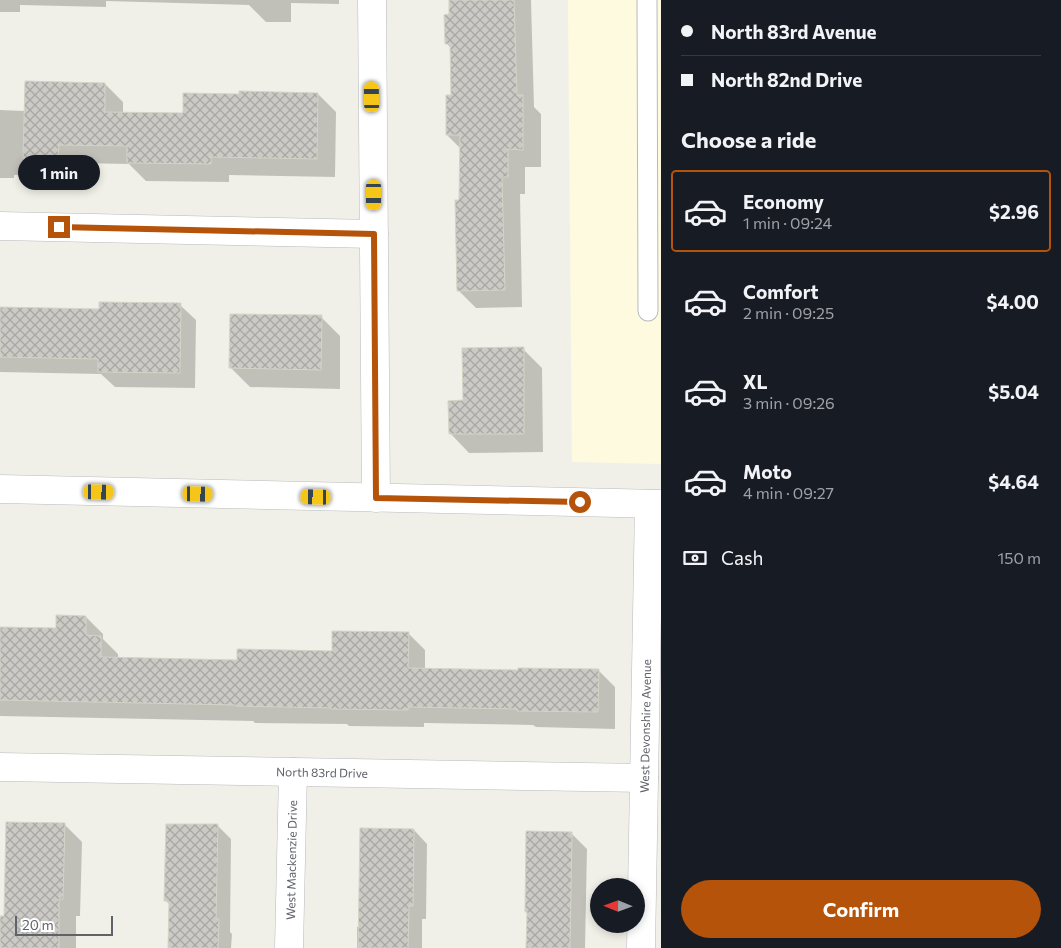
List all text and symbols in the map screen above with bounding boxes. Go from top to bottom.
text: North 83rd Avenue [711,20,877,43]
text: North 82nd Drive [711,68,862,91]
car [364,82,379,112]
text: Choose a ride [681,126,816,153]
callout: 1 min [18,154,100,190]
text: 1 min [40,163,78,182]
car [366,180,381,210]
icon: car [683,189,728,234]
text: Economy [743,190,824,213]
text: $2.96 [989,200,1039,223]
text: 1 min · 09:24 [743,213,832,232]
route end [48,216,70,238]
icon: car [683,279,728,324]
text: Comfort [743,280,819,303]
text: $4.00 [986,290,1039,313]
text: 2 min · 09:25 [743,303,834,322]
icon: car [683,369,728,414]
text: XL [743,370,768,393]
text: $5.04 [988,380,1039,403]
text: 3 min · 09:26 [743,393,835,412]
icon: car [683,459,728,504]
text: Moto [743,460,792,483]
text: $4.64 [988,470,1039,493]
text: 4 min · 09:27 [743,483,834,502]
car [83,484,114,500]
car [182,486,213,502]
car [300,489,331,505]
route start [569,491,591,513]
icon: cash [681,544,709,572]
text: Cash [721,546,763,569]
text: 150 m [998,548,1041,567]
street label: West Devonshire Avenue [637,659,653,793]
street label: North 83rd Drive [276,764,368,780]
street label: West Mackenzie Drive [283,800,299,920]
north arrow [590,878,645,932]
map controls [590,878,645,933]
button: Confirm [681,880,1041,938]
scale bar [15,913,112,936]
text: 20 m [22,916,54,933]

